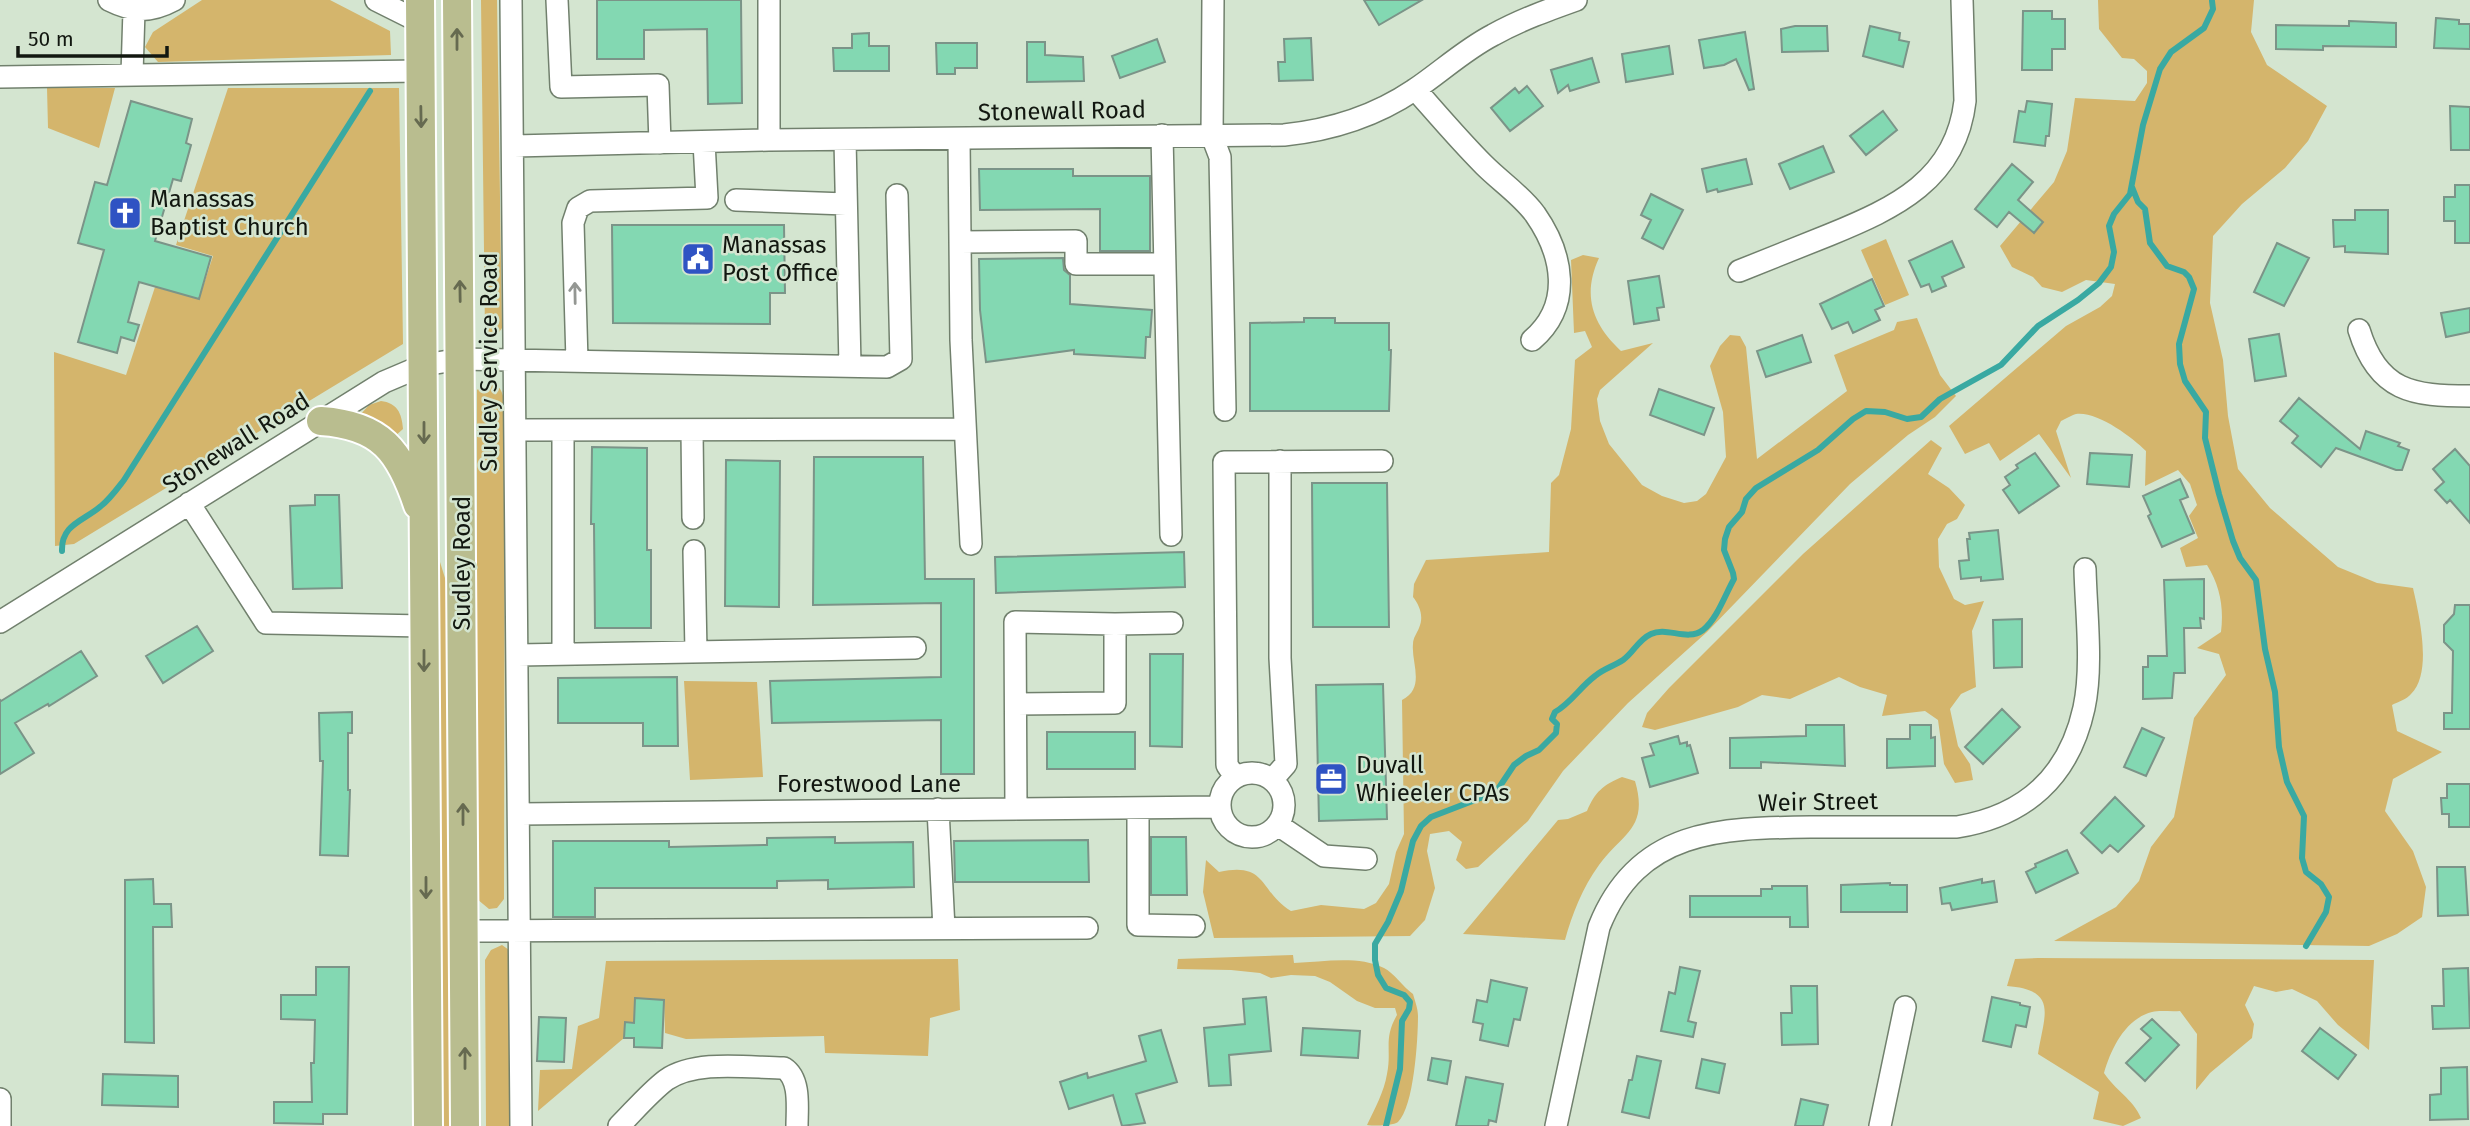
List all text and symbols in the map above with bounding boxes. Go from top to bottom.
scale bar [18,14,166,58]
text: 50 m [28,26,74,52]
one-way arrow [450,28,464,51]
street label: Stonewall Road [978,96,1146,126]
one-way arrow [414,105,427,128]
place label: Manassas Baptist Church [150,185,309,241]
church icon: Manassas Baptist Church [106,194,144,232]
place label: Manassas Post Office [722,231,838,287]
public building icon: Manassas Post Office [679,240,717,278]
street label: Sudley Service Road [475,252,503,472]
one-way arrow [453,280,467,303]
one-way arrow [568,282,582,305]
street label: Stonewall Road [157,387,315,499]
one-way arrow [417,421,431,444]
street label: Sudley Road [448,496,476,630]
one-way arrow [417,649,431,672]
place label: Duvall Whieeler CPAs [1356,751,1509,807]
office icon: Duvall Whieeler CPAs [1312,760,1350,798]
street label: Forestwood Lane [777,770,961,798]
street label: Weir Street [1758,787,1879,817]
one-way arrow [456,803,470,826]
one-way arrow [419,876,433,899]
one-way arrow [458,1047,472,1070]

